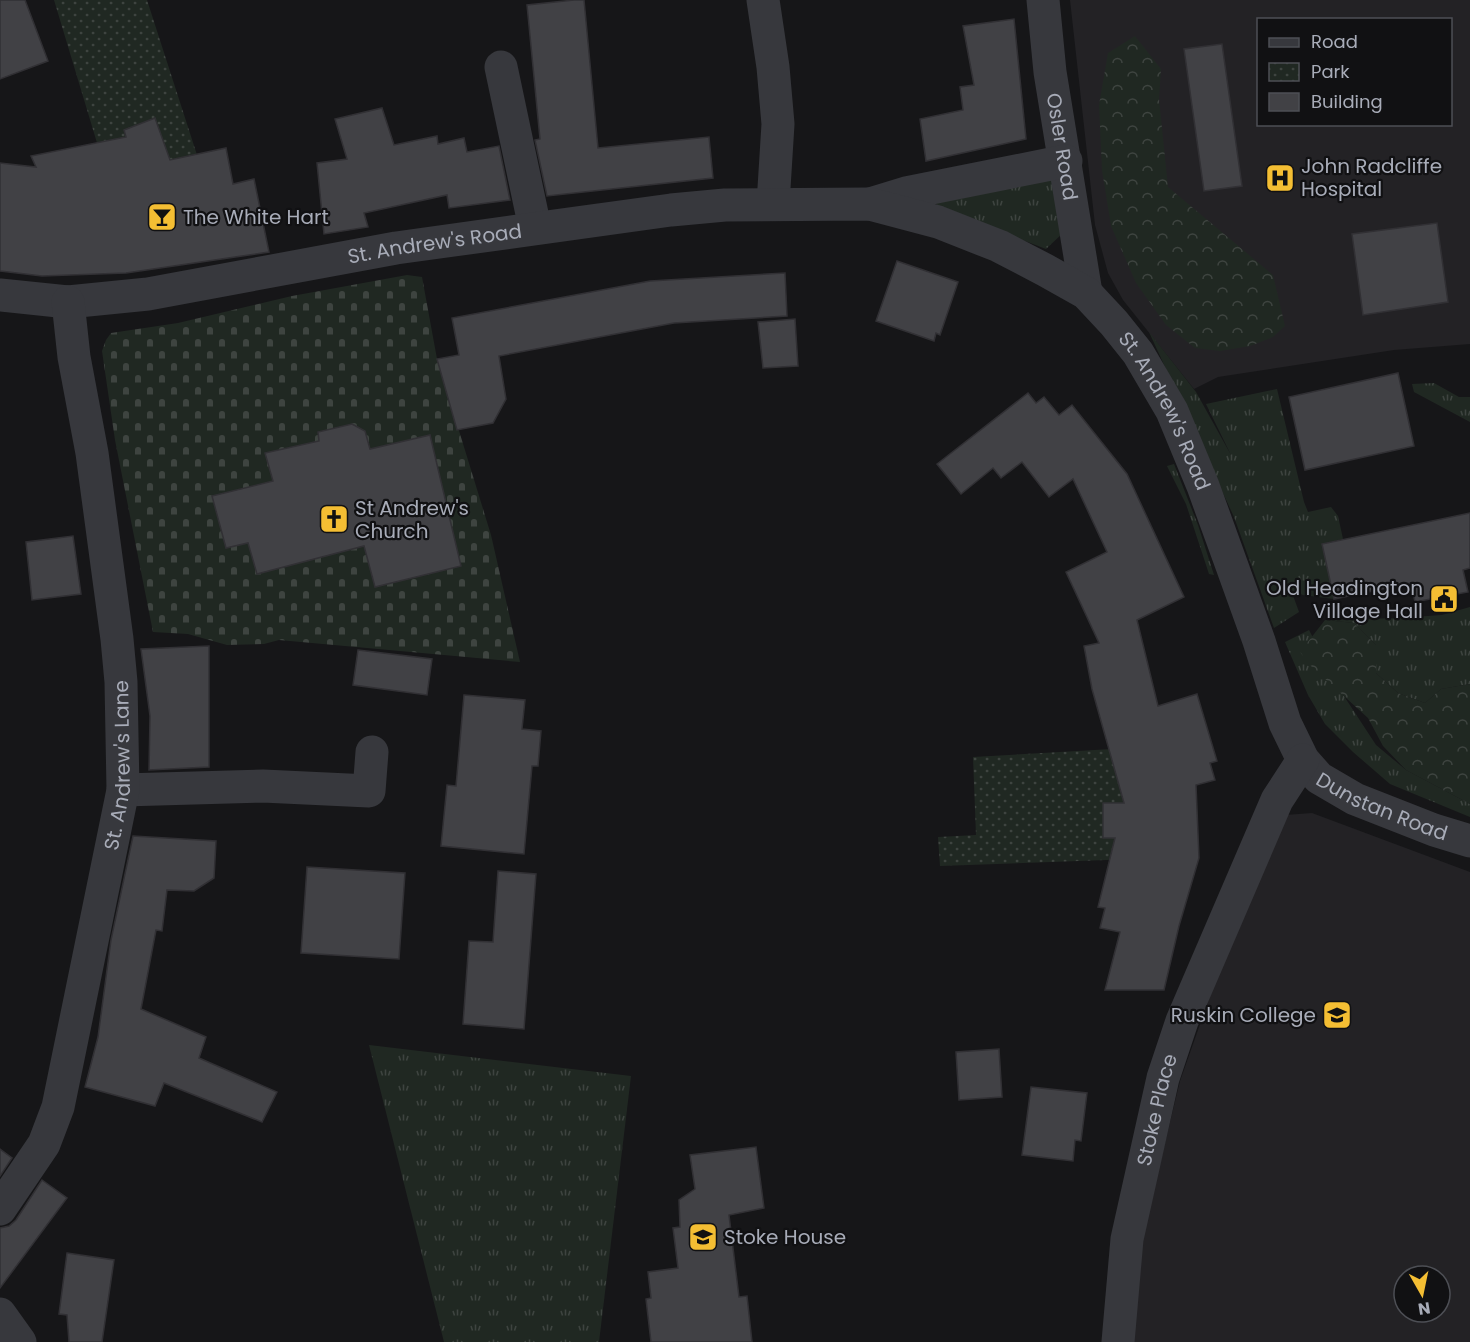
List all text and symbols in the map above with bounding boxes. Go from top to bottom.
legend [1257,18,1452,126]
text: Road [1311,29,1358,54]
text: Park [1311,59,1350,84]
text: Building [1311,89,1383,114]
street label: Osler Road [1040,91,1085,202]
place label: John Radcliffe Hospital [1301,152,1442,203]
hospital icon: John Radcliffe Hospital [1264,162,1296,194]
bar icon: The White Hart [146,201,178,233]
place label: The White Hart [183,203,329,231]
street label: St. Andrew's Road [345,217,524,271]
street label: St. Andrew's Road [1112,326,1217,494]
place label: St Andrew's Church [355,494,469,545]
church icon: St Andrew's Church [318,503,350,535]
place label: Old Headington Village Hall [1266,574,1423,625]
public building icon: Old Headington Village Hall [1428,583,1460,615]
street label: St. Andrew's Lane [97,680,137,853]
street label: Dunstan Road [1311,765,1451,847]
school or university icon: Ruskin College [1321,999,1353,1031]
place label: Ruskin College [1171,1001,1316,1029]
street label: Stoke Place [1130,1050,1184,1169]
school or university icon: Stoke House [687,1221,719,1253]
place label: Stoke House [724,1223,846,1251]
north arrow [1392,1264,1452,1324]
text: N [1417,1296,1432,1321]

